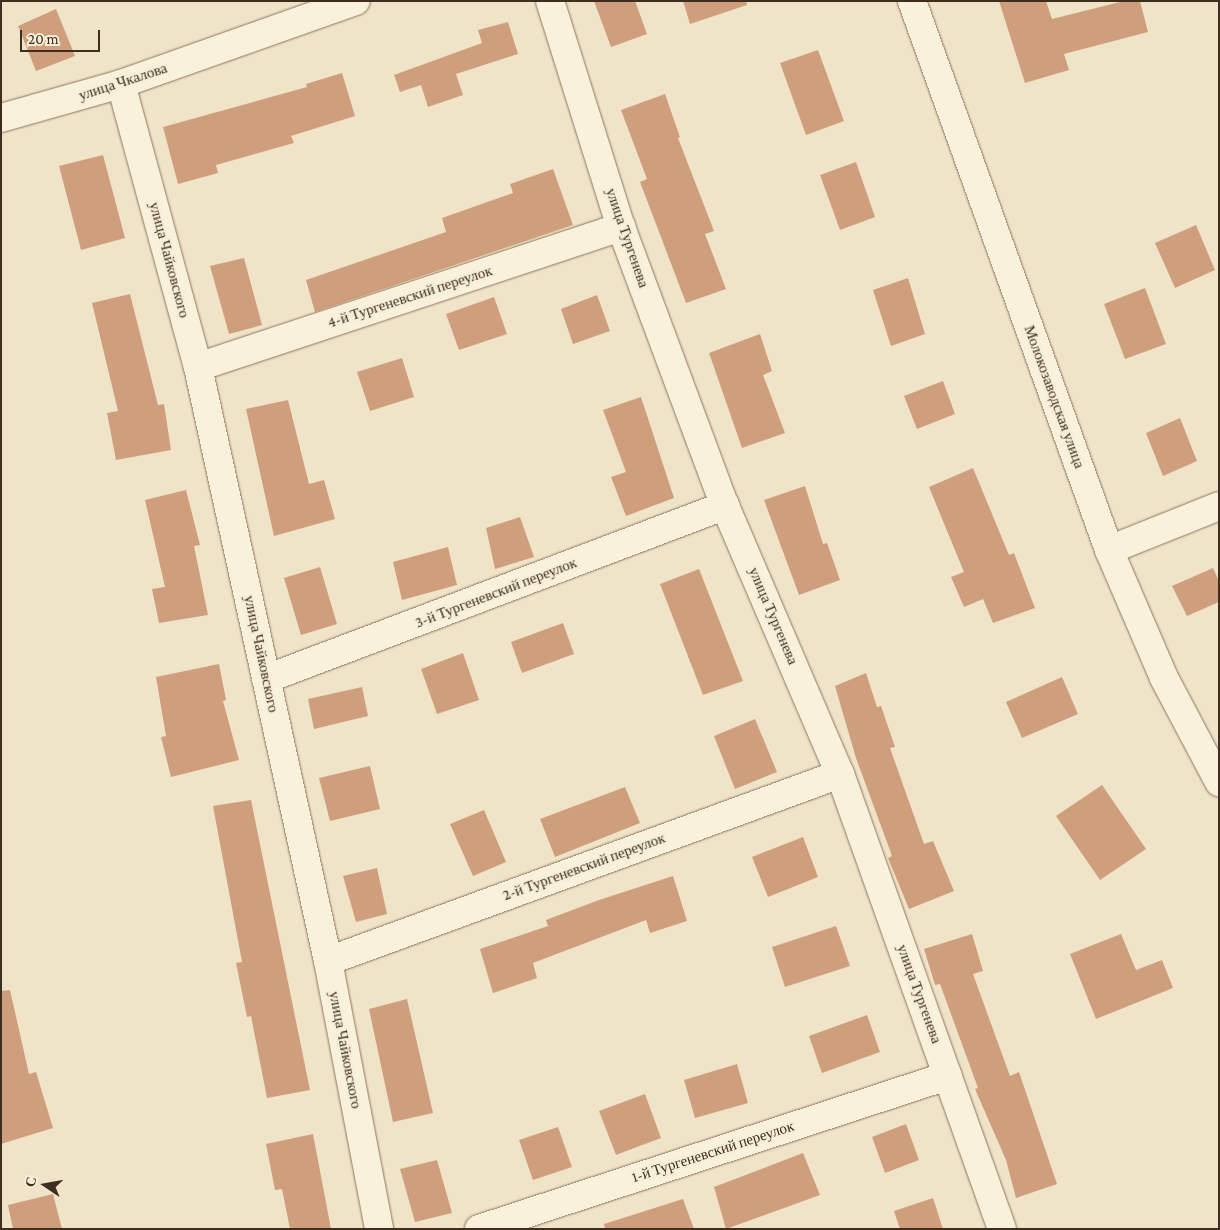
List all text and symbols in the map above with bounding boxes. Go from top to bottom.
scale bar [22,20,102,52]
text: 20 m [28,31,59,47]
street label: улица Чкалова [76,59,170,105]
street label: улица Тургенева [602,186,652,290]
street label: улица Чайковского [145,200,193,320]
street label: 4-й Тургеневский переулок [325,262,495,332]
street label: Молокозаводская улица [1020,323,1088,471]
street label: 3-й Тургеневский переулок [413,554,579,632]
street label: улица Тургенева [744,565,802,667]
street label: улица Чайковского [240,594,282,714]
street label: 2-й Тургеневский переулок [500,829,668,905]
street label: улица Тургенева [893,942,945,1046]
street label: улица Чайковского [325,990,365,1110]
street label: 1-й Тургеневский переулок [630,1117,796,1187]
north arrow [20,1160,70,1210]
text: С [21,1175,39,1188]

